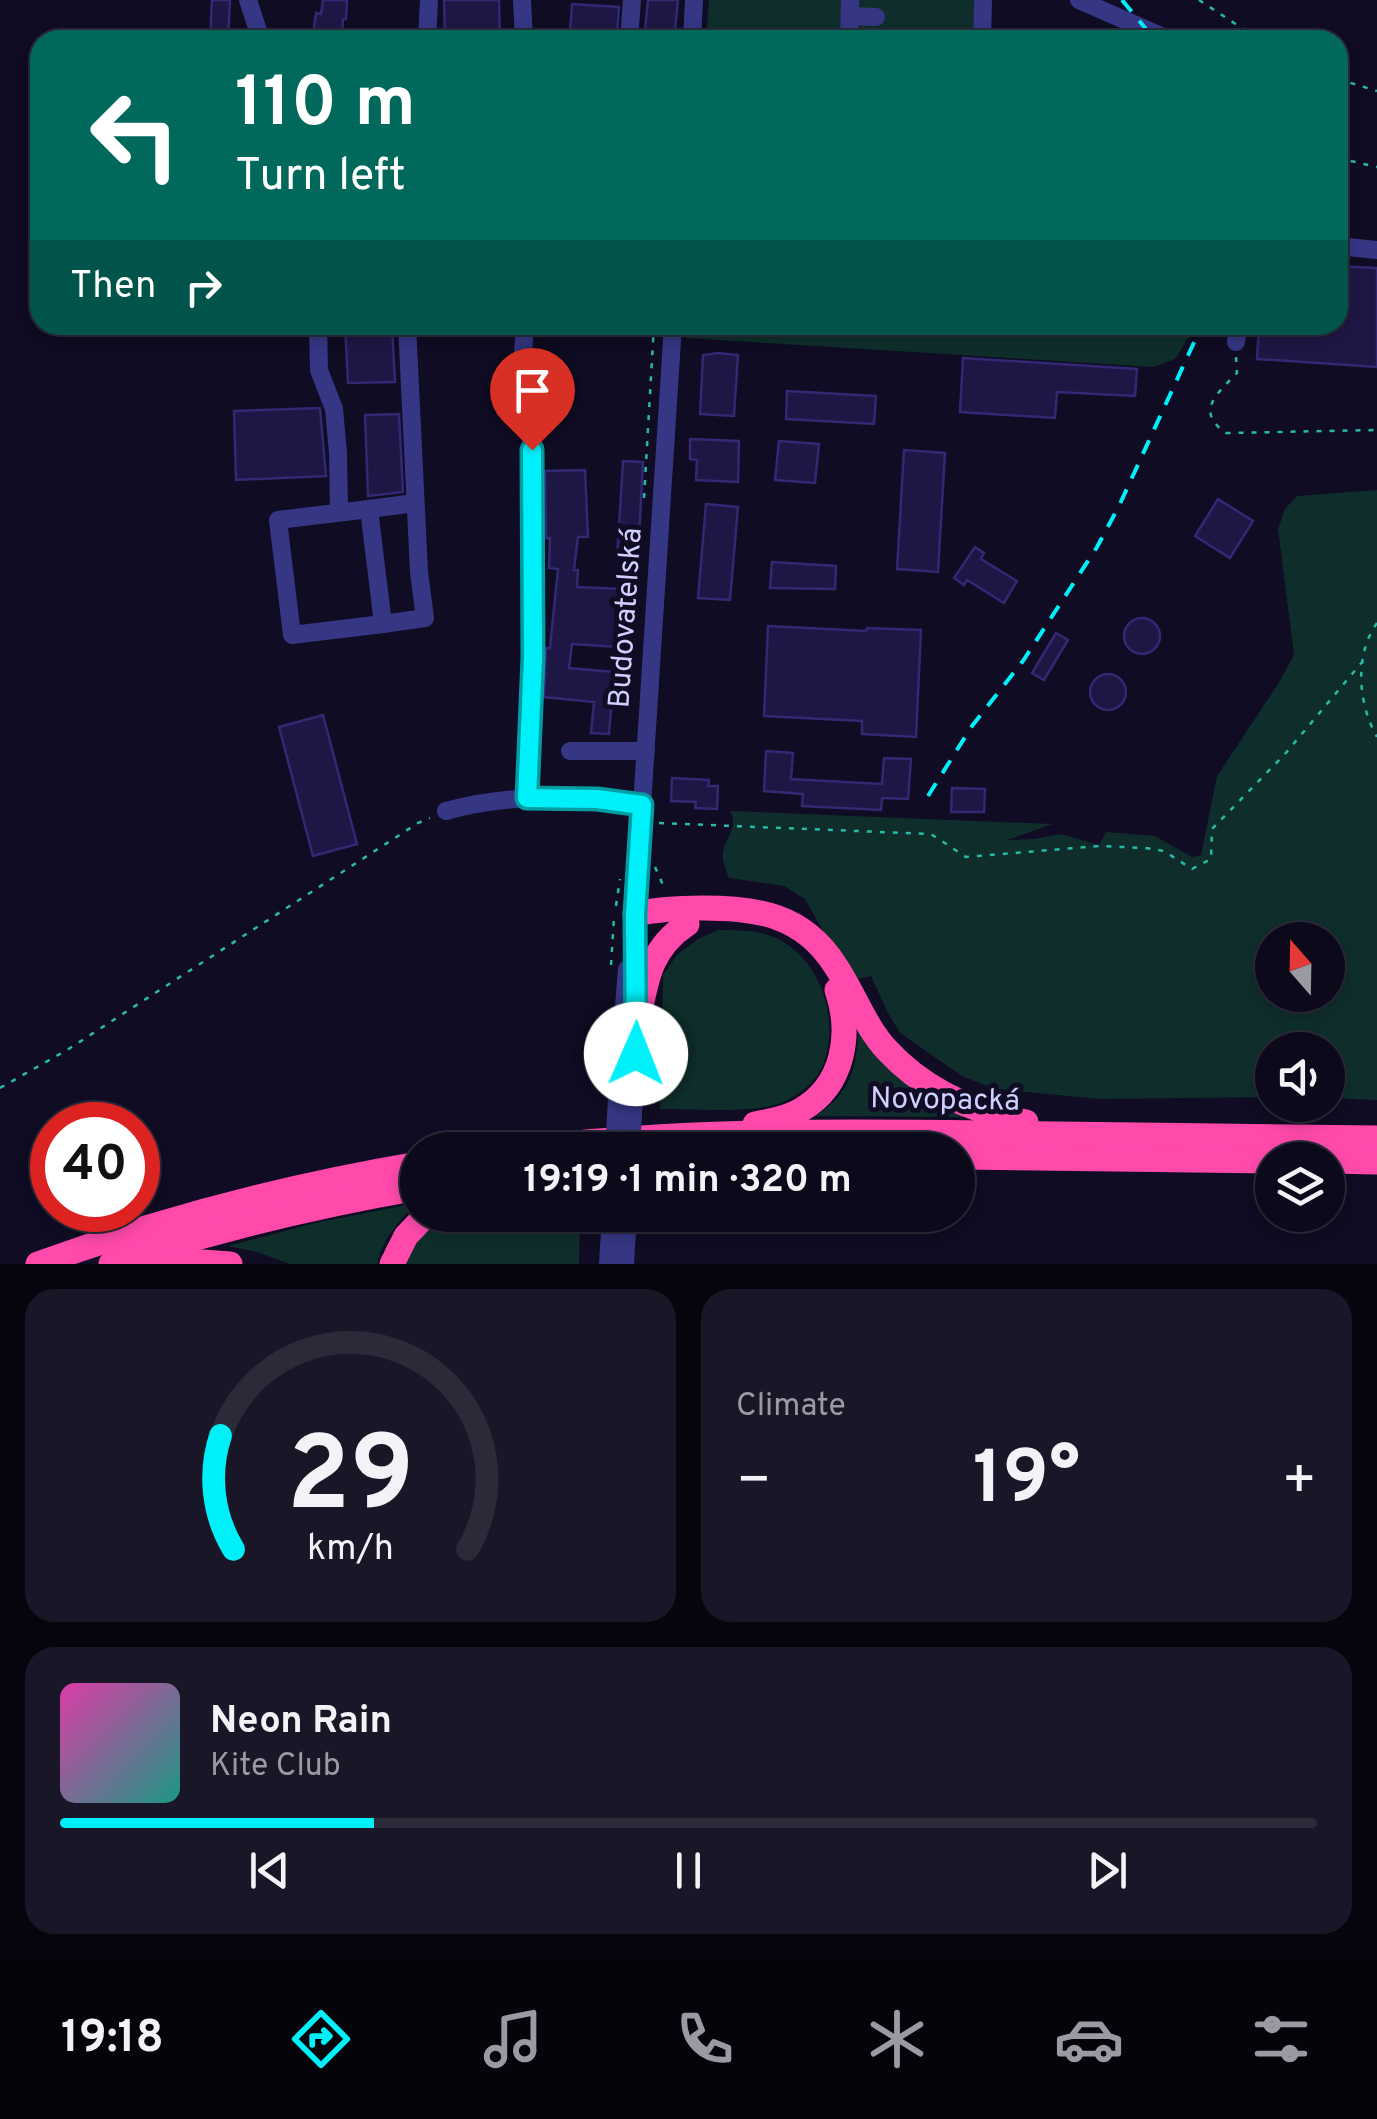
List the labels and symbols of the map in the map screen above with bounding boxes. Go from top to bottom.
pin [490,348,575,451]
street label: Budovatelská [602,527,652,709]
north arrow [1255,922,1345,1012]
position arrow [584,1002,688,1106]
street label: Novopacká [870,1081,1020,1121]
speed limit sign: 40 [30,1102,160,1232]

